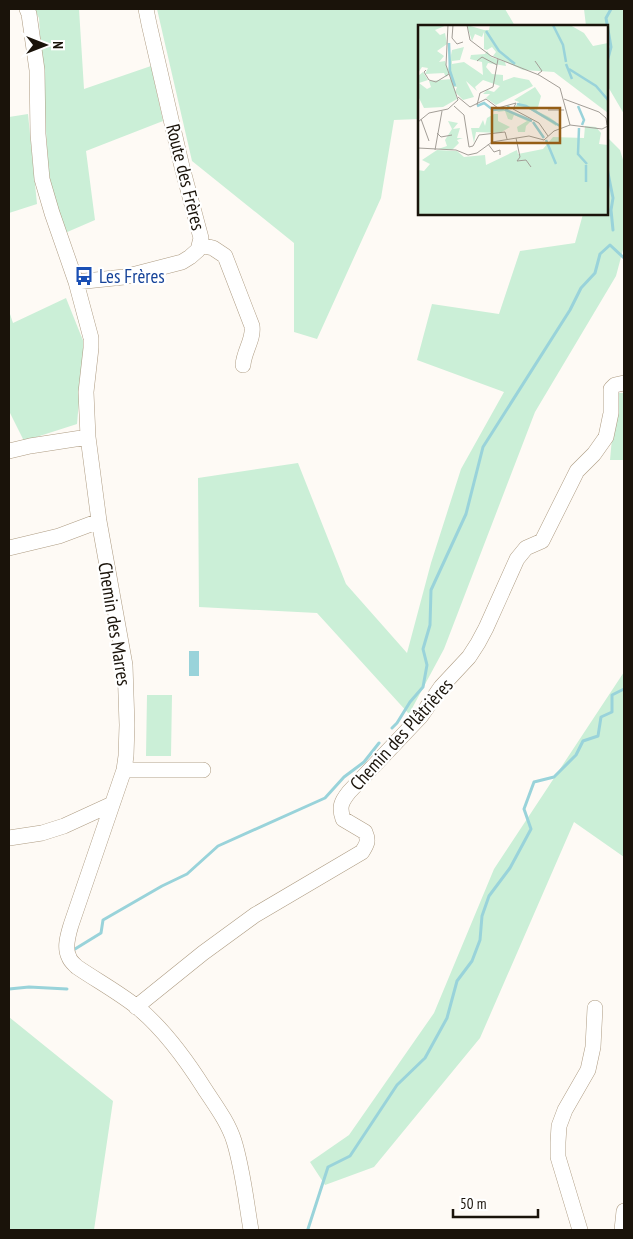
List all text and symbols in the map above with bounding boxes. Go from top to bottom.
north arrow [20,20,70,70]
inset map [418,25,608,215]
text: N [49,41,67,49]
street label: Route des Frères [161,121,211,233]
place label: Les Frères [99,264,165,288]
bus stop icon: Les Frères [73,265,95,287]
street label: Chemin des Marres [93,561,137,687]
street label: Chemin des Plâtrières [344,673,458,795]
scale bar [453,1186,538,1218]
text: 50 m [460,1194,486,1213]

